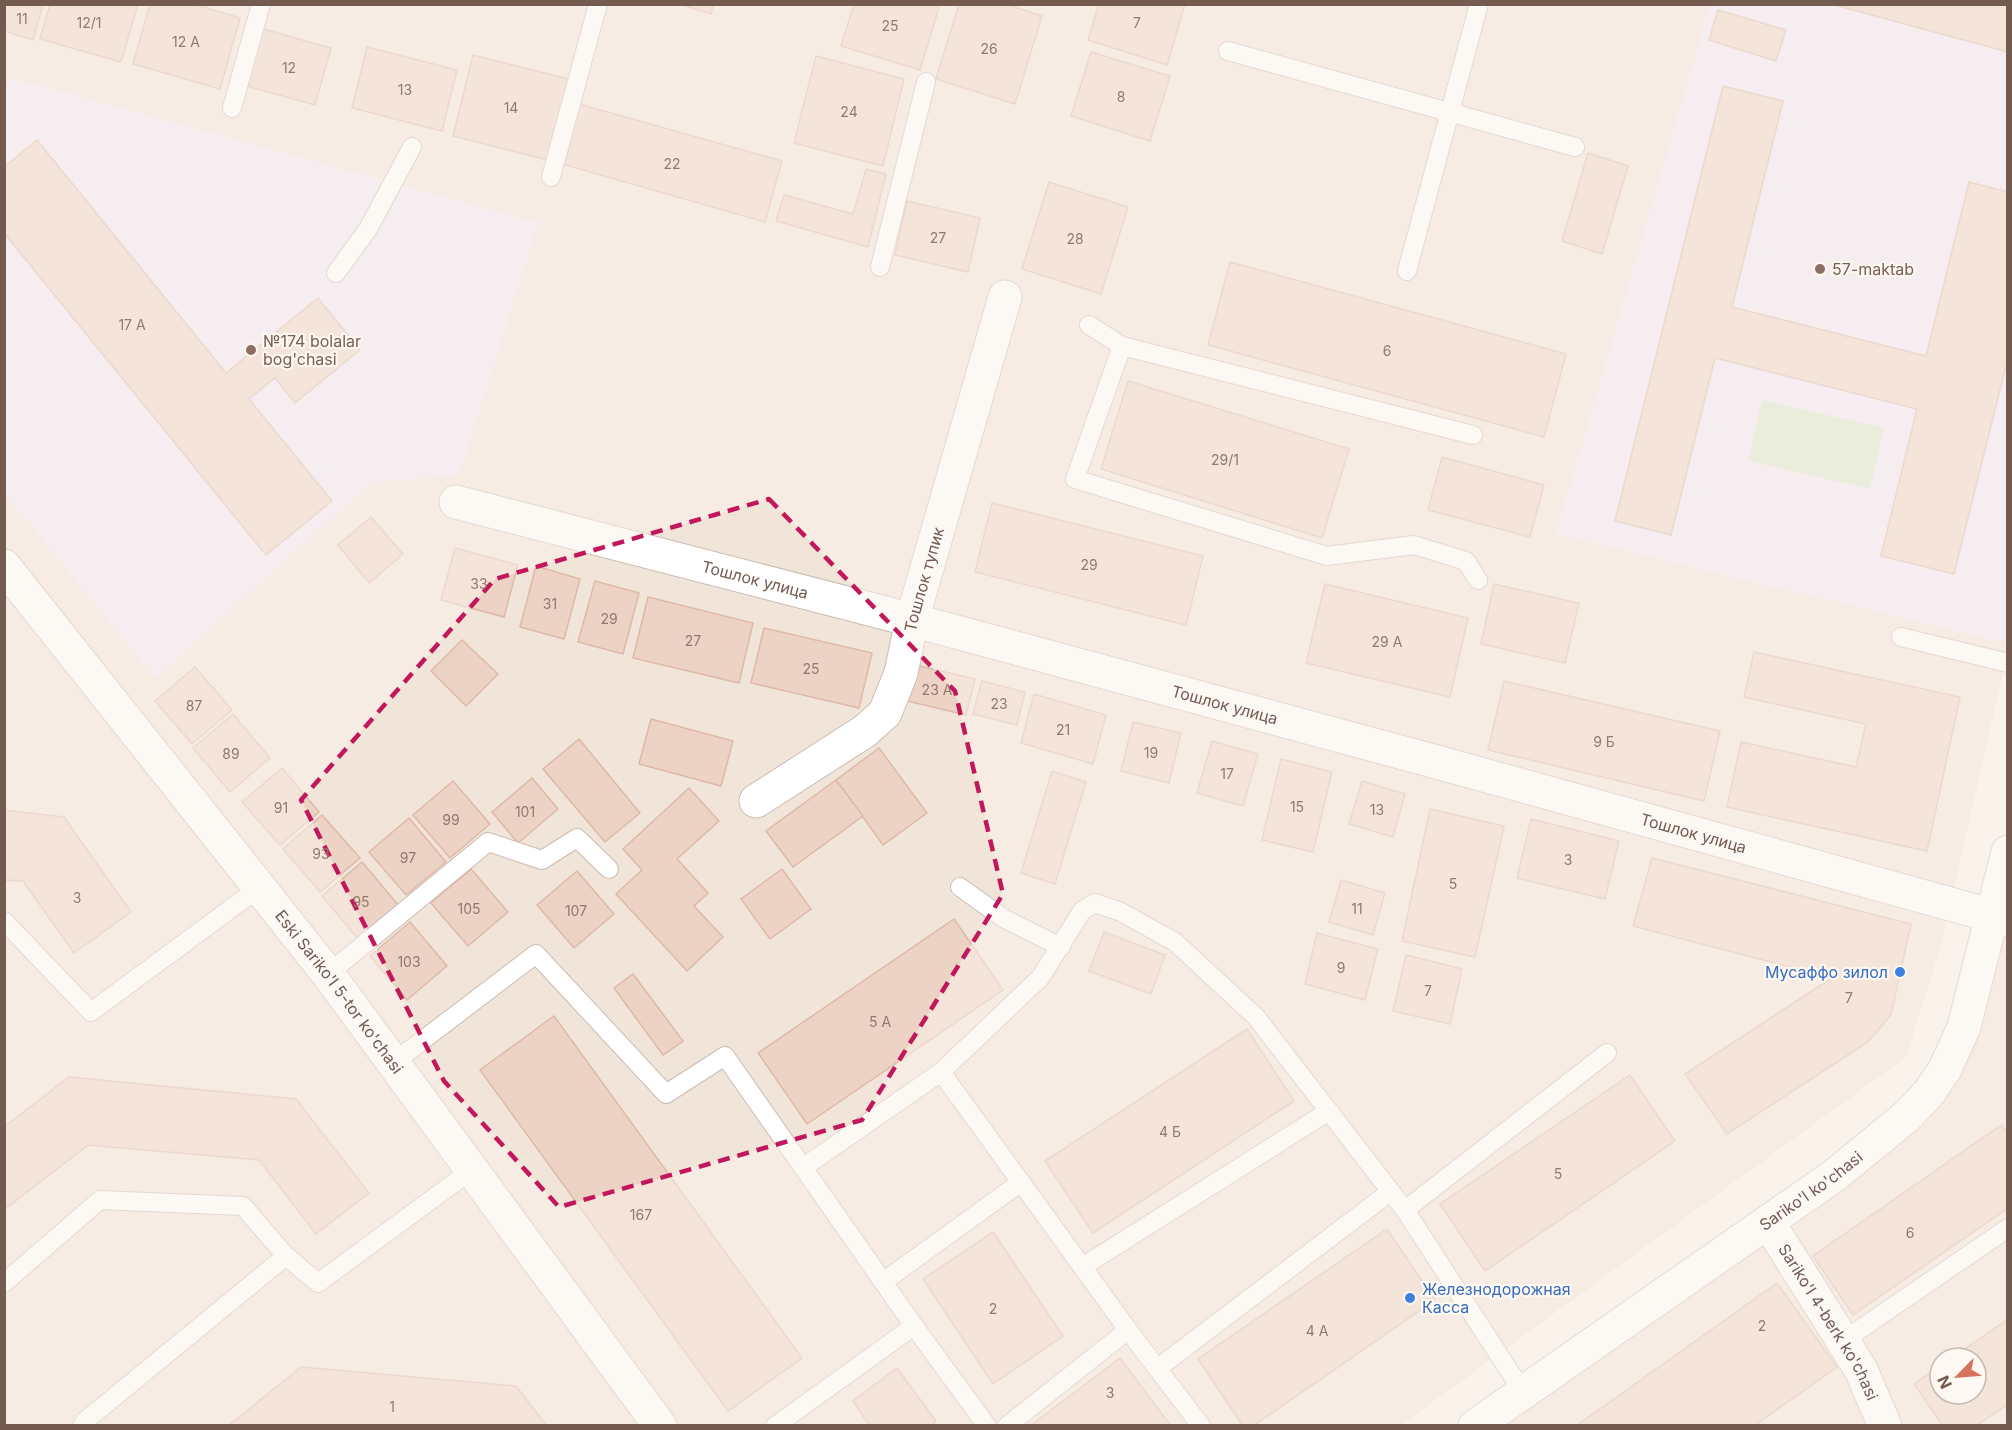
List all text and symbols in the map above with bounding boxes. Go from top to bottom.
house number: 11 [16,10,28,27]
house number: 12/1 [77,14,101,31]
house number: 7 [1133,14,1141,31]
house number: 25 [881,17,899,34]
house number: 12 A [172,33,200,50]
house number: 26 [980,40,998,57]
house number: 12 [282,59,296,76]
house number: 13 [398,81,412,98]
house number: 8 [1117,88,1125,105]
house number: 14 [504,99,518,116]
house number: 24 [840,103,858,120]
house number: 22 [663,155,681,172]
house number: 27 [930,229,946,246]
house number: 28 [1066,230,1084,247]
place label: 57-maktab [1832,259,1914,279]
marker: 57-maktab [1813,262,1827,276]
house number: 17 А [118,316,146,333]
place label: №174 bolalar bog'chasi [263,331,361,369]
house number: 6 [1383,342,1391,359]
marker: №174 bolalar bog'chasi [244,343,258,357]
house number: 29/1 [1211,451,1239,468]
street label: Тошлок тупик [900,524,948,633]
street label: Тошлок улица [700,556,811,603]
house number: 29 [1080,556,1098,573]
house number: 33 [470,575,488,592]
house number: 31 [543,595,557,612]
house number: 29 [600,610,618,627]
house number: 27 [685,632,701,649]
house number: 29 A [1372,633,1403,650]
house number: 25 [802,660,820,677]
house number: 23 A [922,681,953,698]
street label: Тошлок улица [1169,681,1280,729]
house number: 23 [990,695,1008,712]
house number: 87 [186,697,202,714]
house number: 21 [1056,721,1070,738]
house number: 9 Б [1593,733,1615,750]
house number: 19 [1144,744,1158,761]
house number: 89 [222,745,240,762]
house number: 17 [1220,765,1234,782]
house number: 15 [1290,798,1304,815]
house number: 91 [274,799,288,816]
house number: 13 [1370,801,1384,818]
house number: 101 [515,803,535,820]
street label: Тошлок улица [1638,809,1749,857]
house number: 99 [442,811,460,828]
house number: 93 [312,845,330,862]
house number: 97 [400,849,416,866]
house number: 3 [1564,851,1572,868]
house number: 5 [1449,875,1457,892]
house number: 3 [73,889,81,906]
house number: 95 [352,893,370,910]
house number: 105 [457,900,481,917]
house number: 11 [1351,900,1363,917]
house number: 107 [565,902,587,919]
street label: Eski Sariko'l 5-tor ko'chasi [271,906,408,1078]
house number: 103 [397,953,421,970]
house number: 9 [1337,959,1345,976]
place label: Мусаффо зилол [1765,962,1888,982]
marker: Мусаффо зилол [1893,965,1907,979]
house number: 7 [1424,982,1432,999]
house number: 7 [1845,989,1853,1006]
house number: 5 A [869,1013,891,1030]
house number: 4 Б [1159,1123,1181,1140]
street label: Sariko'l ko'chasi [1755,1147,1866,1235]
house number: 5 [1554,1165,1562,1182]
house number: 167 [630,1206,652,1223]
house number: 6 [1906,1224,1914,1241]
street label: Sariko'l 4-berk ko'chasi [1774,1240,1883,1403]
place label: Железнодорожная Касса [1422,1279,1571,1317]
marker: Железнодорожная Касса [1403,1291,1417,1305]
house number: 2 [989,1300,997,1317]
house number: 2 [1758,1317,1766,1334]
house number: 4 A [1306,1322,1329,1339]
north arrow [1928,1346,1988,1406]
text: N [1933,1373,1956,1392]
house number: 3 [1106,1384,1114,1401]
house number: 1 [389,1398,395,1415]

